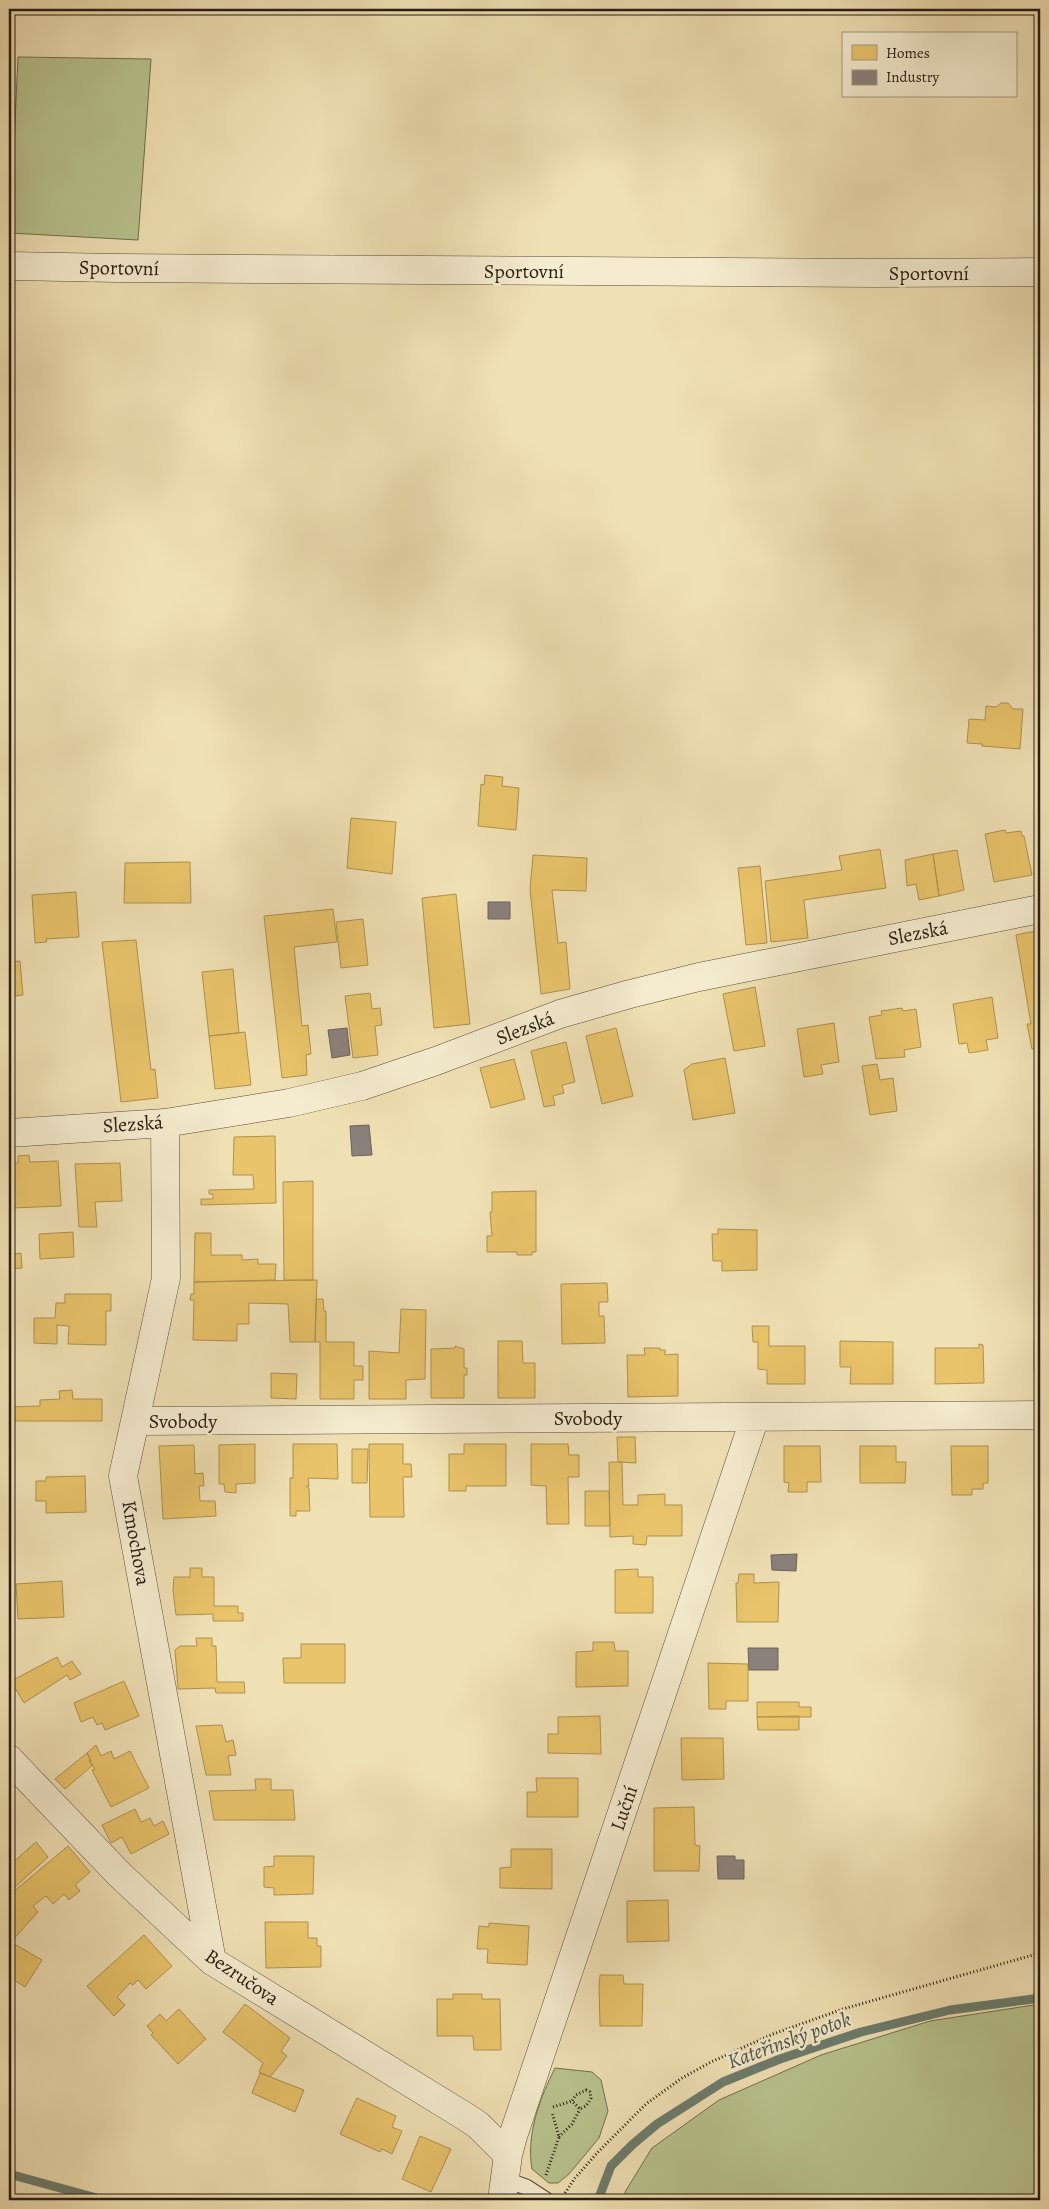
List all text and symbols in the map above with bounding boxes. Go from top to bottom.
legend [842,32,1016,98]
text: Homes [886,43,930,63]
text: Industry [886,67,940,87]
street label: Sportovní [79,254,159,282]
street label: Sportovní [484,258,564,285]
street label: Sportovní [889,260,969,287]
street label: Slezská [886,914,951,952]
street label: Slezská [492,1004,559,1051]
street label: Slezská [102,1108,165,1140]
street label: Svobody [554,1405,623,1432]
street label: Svobody [149,1408,218,1435]
street label: Kmochova [115,1498,157,1588]
street label: Luční [604,1782,644,1834]
street label: Bezručova [200,1942,285,2012]
water label: Kateřinský potok [723,2005,855,2075]

